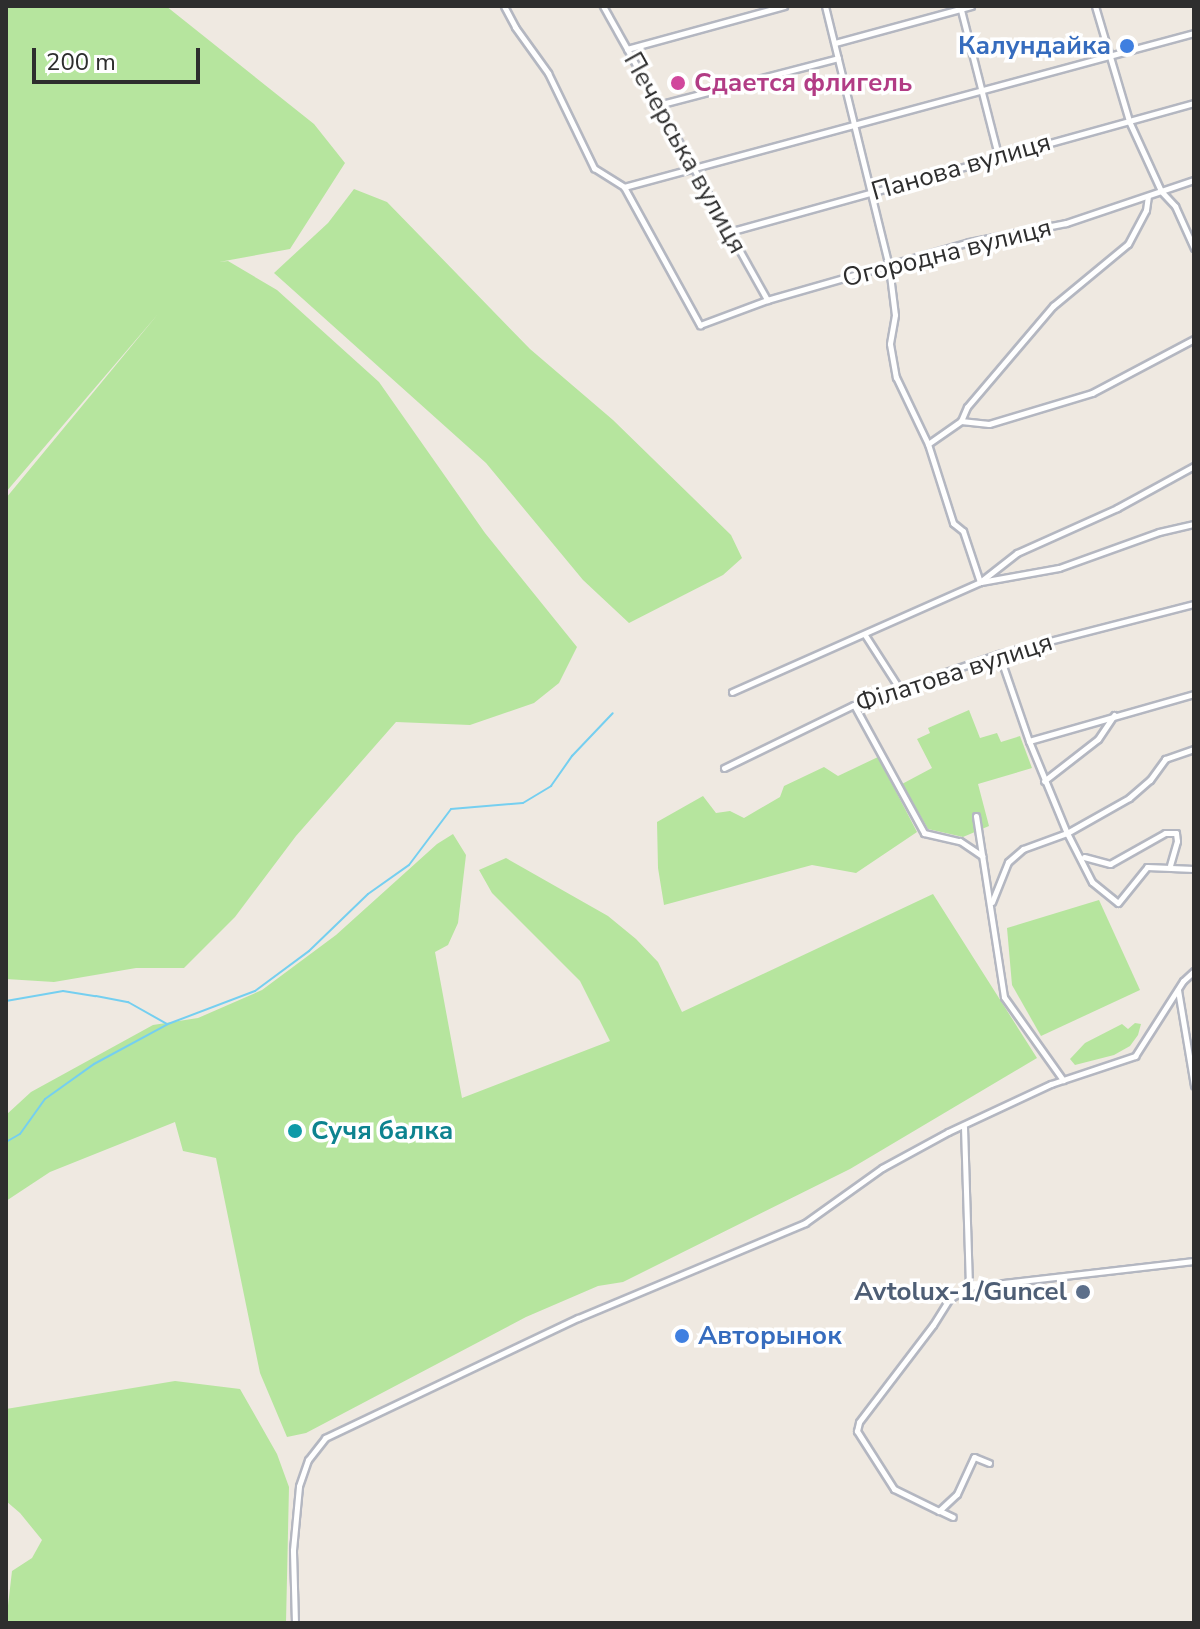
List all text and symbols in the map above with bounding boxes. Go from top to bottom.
place label: Калундайка [958,30,1111,62]
scale bar [36,32,204,82]
marker: Калундайка [1118,37,1136,55]
text: 200 m [46,46,116,78]
street label: Печерська вулиця [617,47,753,259]
place label: Сдается флигель [694,67,912,99]
marker: Сдается флигель [669,74,687,92]
street label: Панова вулиця [868,126,1054,208]
street label: Огородна вулиця [839,212,1055,294]
street label: Філатова вулиця [852,626,1056,720]
place label: Сучя балка [311,1115,453,1147]
marker: Сучя балка [286,1122,304,1140]
place label: Avtolux-1/Guncel [854,1276,1067,1308]
marker: Avtolux-1/Guncel [1074,1283,1092,1301]
place label: Авторынок [698,1320,842,1352]
marker: Авторынок [673,1327,691,1345]

